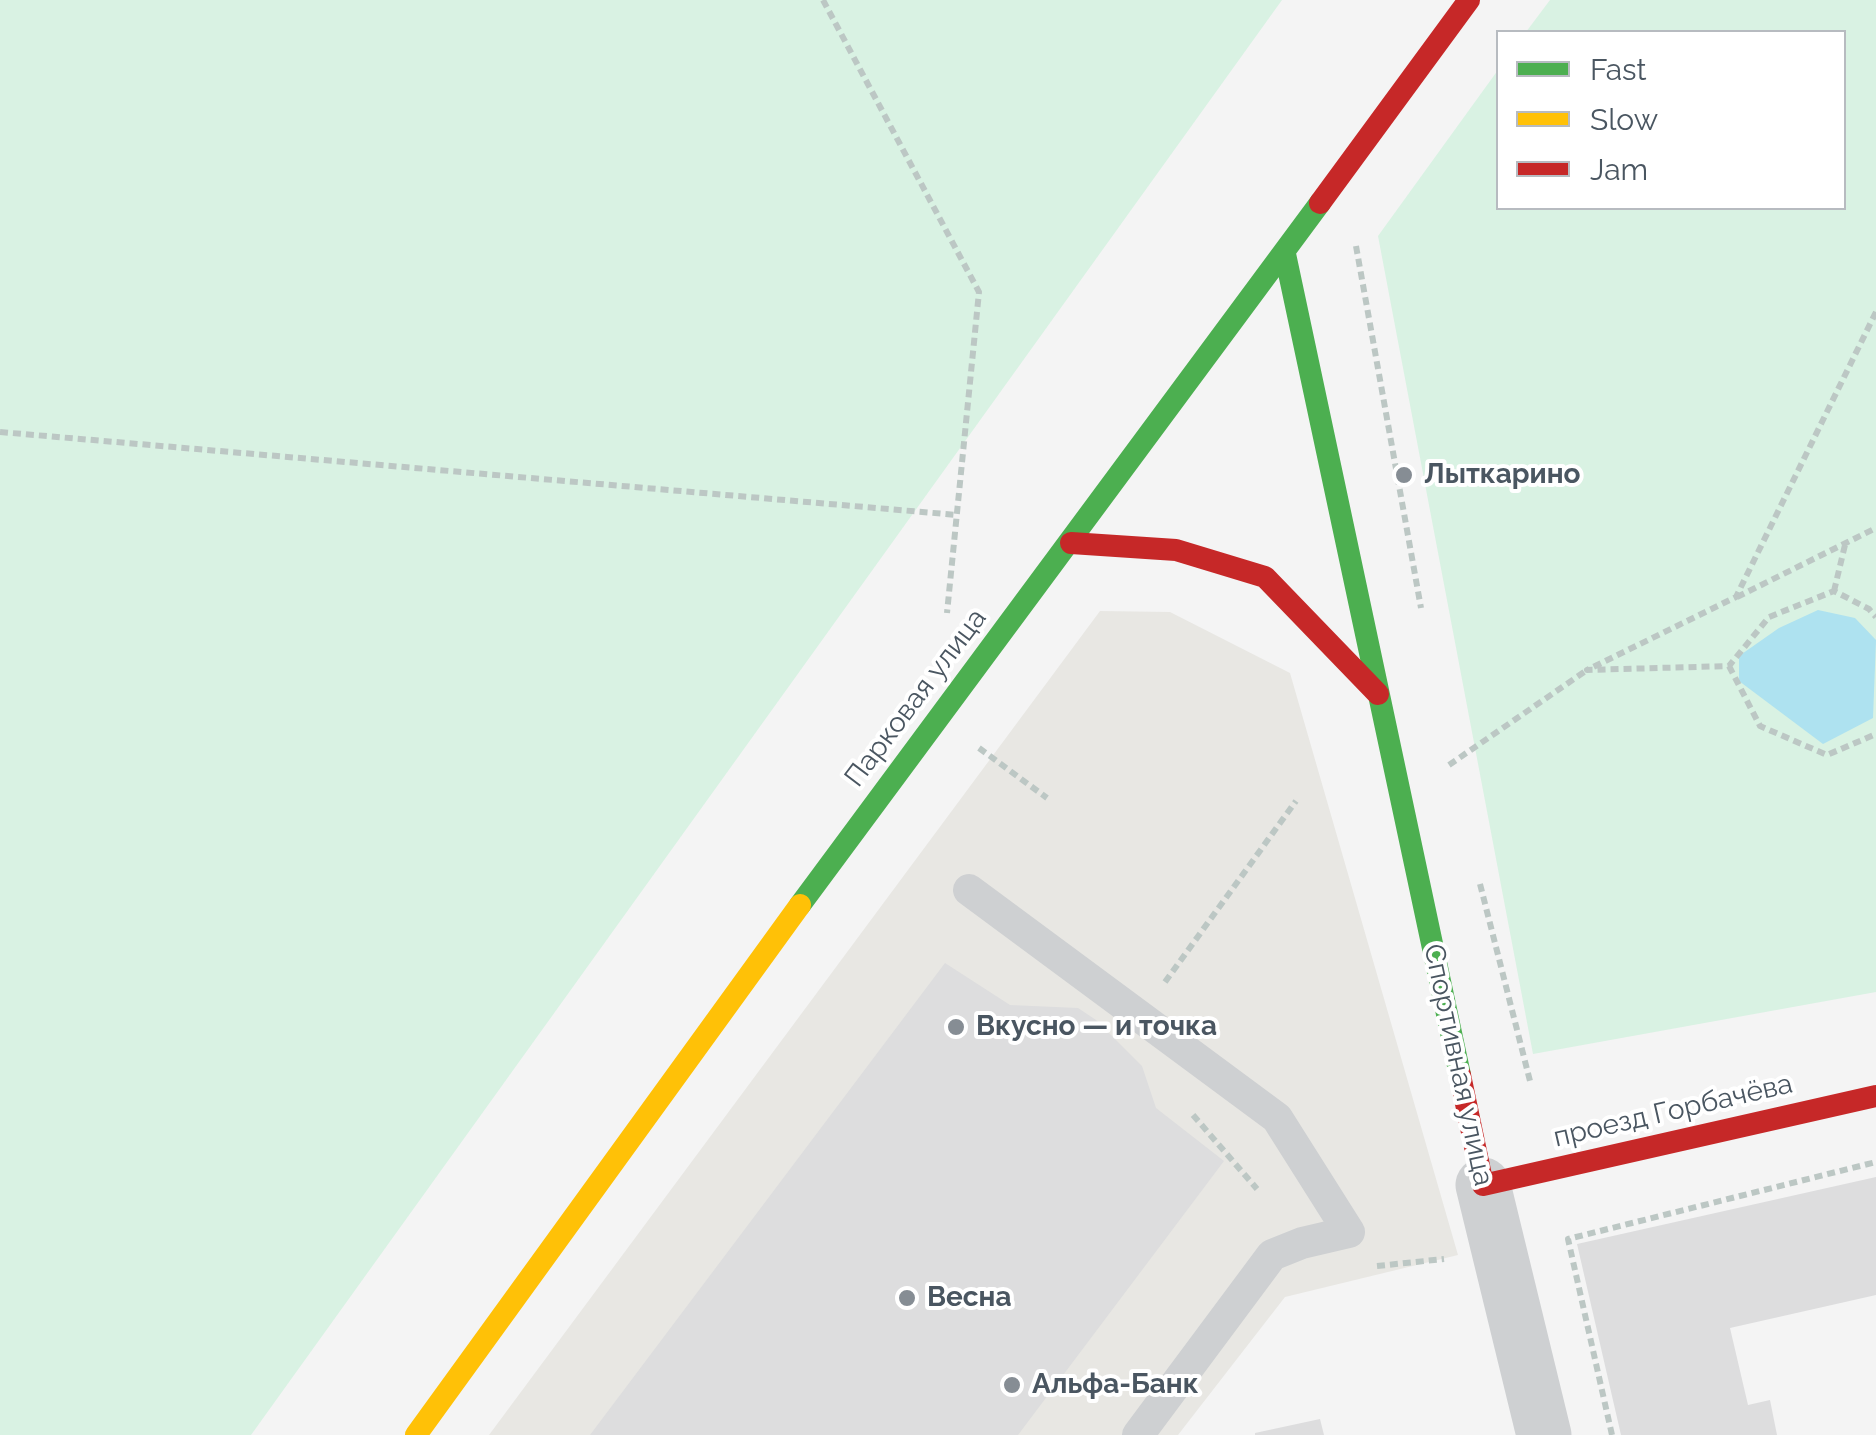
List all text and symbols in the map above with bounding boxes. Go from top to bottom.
legend [1496,30,1846,210]
text: Fast [1590,52,1647,87]
text: Slow [1590,102,1658,137]
text: Jam [1590,152,1648,187]
place label: Лыткарино [1424,458,1581,492]
marker: Лыткарино [1393,464,1415,486]
street label: Парковая улица [838,602,994,794]
street label: Спортивная улица [1416,941,1500,1189]
place label: Вкусно — и точка [976,1010,1217,1044]
marker: Вкусно — и точка [945,1016,967,1038]
street label: проезд Горбачёва [1550,1067,1796,1155]
place label: Весна [927,1281,1012,1315]
marker: Весна [896,1287,918,1309]
place label: Альфа-Банк [1032,1368,1199,1402]
marker: Альфа-Банк [1001,1374,1023,1396]

